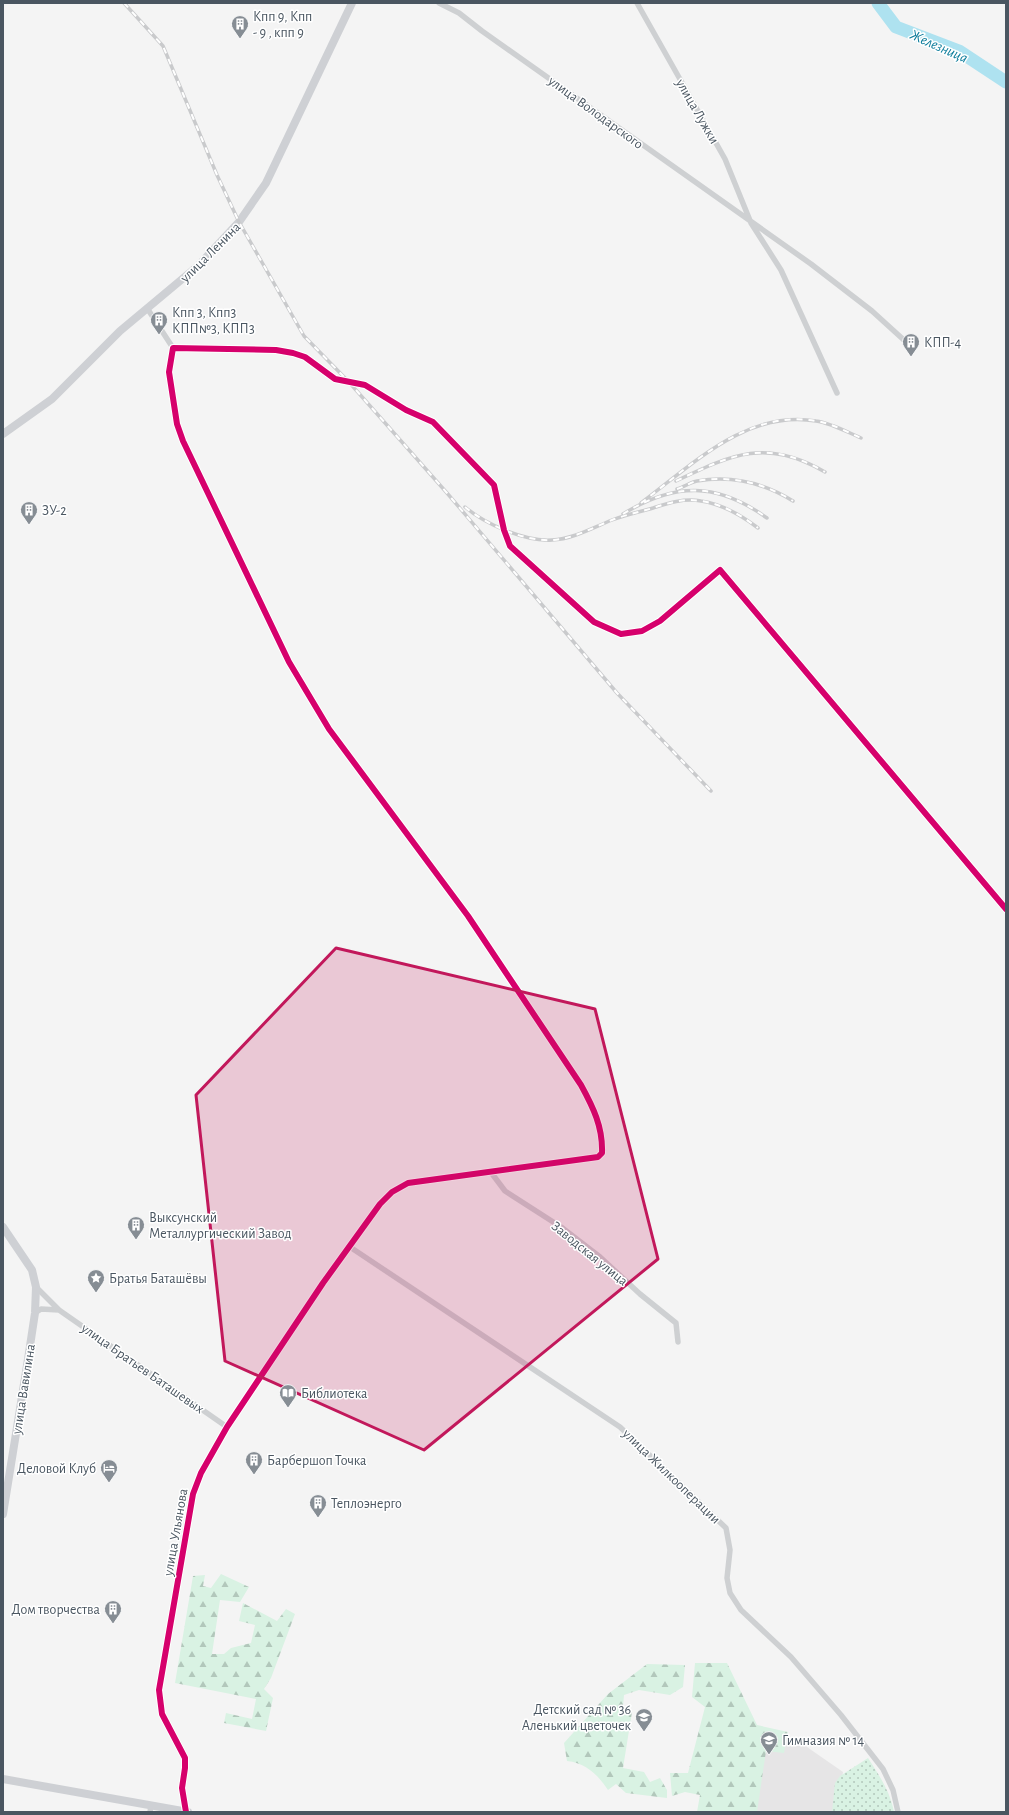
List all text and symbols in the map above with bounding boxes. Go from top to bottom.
place label: Кпп 9, Кпп - 9 , кпп 9 [253,10,312,40]
building icon: Кпп 9, Кпп - 9 , кпп 9 [230,14,250,39]
water label: Железница [908,27,970,66]
street label: улица Володарского [545,73,646,152]
street label: улица Лужки [672,76,721,146]
street label: улица Ленина [177,220,244,286]
place label: Кпп 3, Кпп3 КПП№3, КПП3 [172,306,255,336]
building icon: Кпп 3, Кпп3 КПП№3, КПП3 [149,310,169,335]
building icon: КПП-4 [901,332,921,357]
place label: КПП-4 [924,336,962,350]
building icon: ЗУ-2 [19,500,39,525]
place label: ЗУ-2 [42,504,67,518]
place label: Выксунский Металлургический Завод [149,1211,292,1241]
building icon: Выксунский Металлургический Завод [126,1215,146,1240]
street label: Заводская улица [549,1219,631,1289]
place icon: Братья Баташёвы [86,1268,106,1293]
place label: Братья Баташёвы [109,1272,207,1286]
street label: улица Братьев Баташевых [78,1321,206,1417]
street label: улица Вавилина [10,1342,38,1436]
library icon: Библиотека [278,1383,298,1408]
place label: Библиотека [301,1387,368,1401]
street label: улица Жилкооперации [619,1426,723,1527]
building icon: Барбершоп Точка [244,1450,264,1475]
place label: Барбершоп Точка [267,1454,367,1468]
hotel icon: Деловой Клуб [99,1458,119,1483]
place label: Деловой Клуб [17,1462,96,1476]
street label: улица Ульянова [161,1487,191,1578]
building icon: Теплоэнерго [308,1493,328,1518]
place label: Теплоэнерго [331,1497,402,1511]
building icon: Дом творчества [103,1599,123,1624]
place label: Дом творчества [11,1603,101,1617]
place label: Детский сад № 36 Аленький цветочек [522,1703,632,1733]
school or university icon: Детский сад № 36 Аленький цветочек [634,1707,654,1732]
school or university icon: Гимназия № 14 [759,1730,779,1755]
place label: Гимназия № 14 [782,1734,864,1748]

